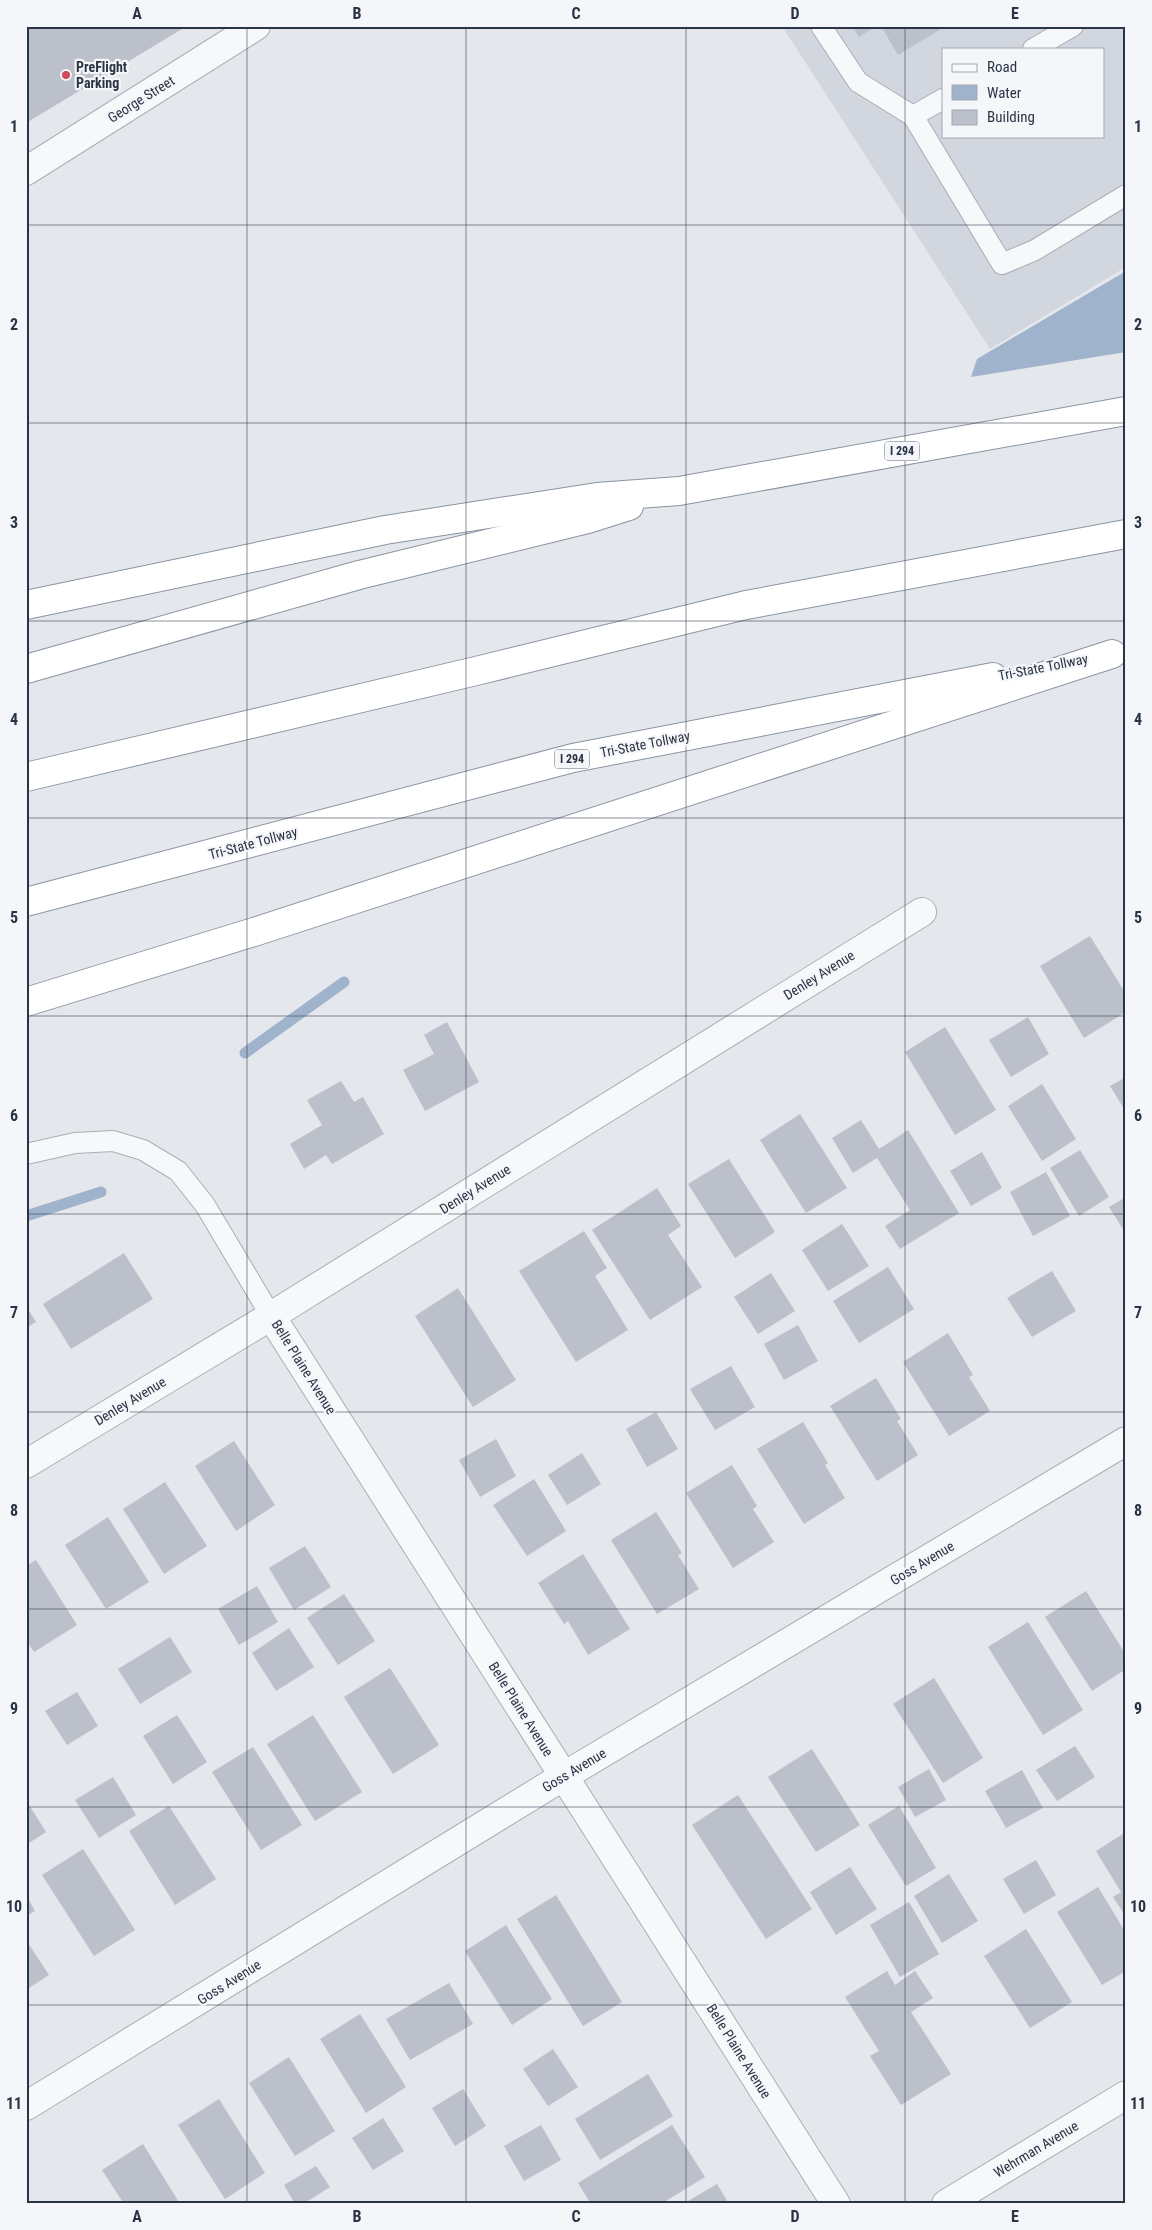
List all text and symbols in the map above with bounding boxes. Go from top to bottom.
text: A [132,4,142,23]
text: B [353,4,362,23]
text: C [571,4,581,23]
text: D [790,4,800,23]
text: E [1011,4,1019,23]
legend [942,48,1104,138]
text: Road [987,58,1017,76]
place label: PreFlight Parking [76,59,127,91]
marker: PreFlight Parking [60,69,72,81]
street label: George Street [105,72,177,126]
text: Water [987,84,1022,102]
text: Building [987,108,1035,126]
text: 1 [10,117,18,136]
text: 1 [1134,117,1142,136]
text: 2 [10,315,18,334]
text: 2 [1134,315,1142,334]
road number: I 294 [884,442,920,461]
text: 3 [10,513,18,532]
text: 3 [1134,513,1142,532]
street label: Tri-State Tollway [997,650,1089,684]
text: 4 [10,710,18,729]
text: 4 [1134,710,1142,729]
street label: Tri-State Tollway [599,727,691,761]
road number: I 294 [554,750,590,769]
street label: Tri-State Tollway [207,823,299,863]
text: 5 [10,908,18,927]
text: 5 [1134,908,1142,927]
street label: Denley Avenue [781,947,858,1003]
text: 6 [10,1106,18,1125]
text: 6 [1134,1106,1142,1125]
street label: Denley Avenue [437,1161,514,1217]
text: 7 [10,1303,18,1322]
text: 7 [1134,1303,1142,1322]
street label: Belle Plaine Avenue [269,1317,340,1417]
street label: Denley Avenue [91,1373,169,1429]
text: 8 [10,1501,18,1520]
text: 8 [1134,1501,1142,1520]
street label: Goss Avenue [887,1537,957,1588]
street label: Belle Plaine Avenue [486,1659,557,1759]
text: 9 [10,1699,18,1718]
text: 9 [1134,1699,1142,1718]
street label: Goss Avenue [539,1744,609,1795]
text: 10 [6,1897,22,1916]
text: 10 [1130,1897,1146,1916]
street label: Goss Avenue [194,1956,264,2008]
street label: Belle Plaine Avenue [704,2001,775,2101]
text: 11 [6,2094,22,2113]
text: 11 [1130,2094,1146,2113]
street label: Wehrman Avenue [991,2117,1081,2180]
text: A [132,2207,142,2226]
text: B [353,2207,362,2226]
text: C [571,2207,581,2226]
text: D [790,2207,800,2226]
text: E [1011,2207,1019,2226]

